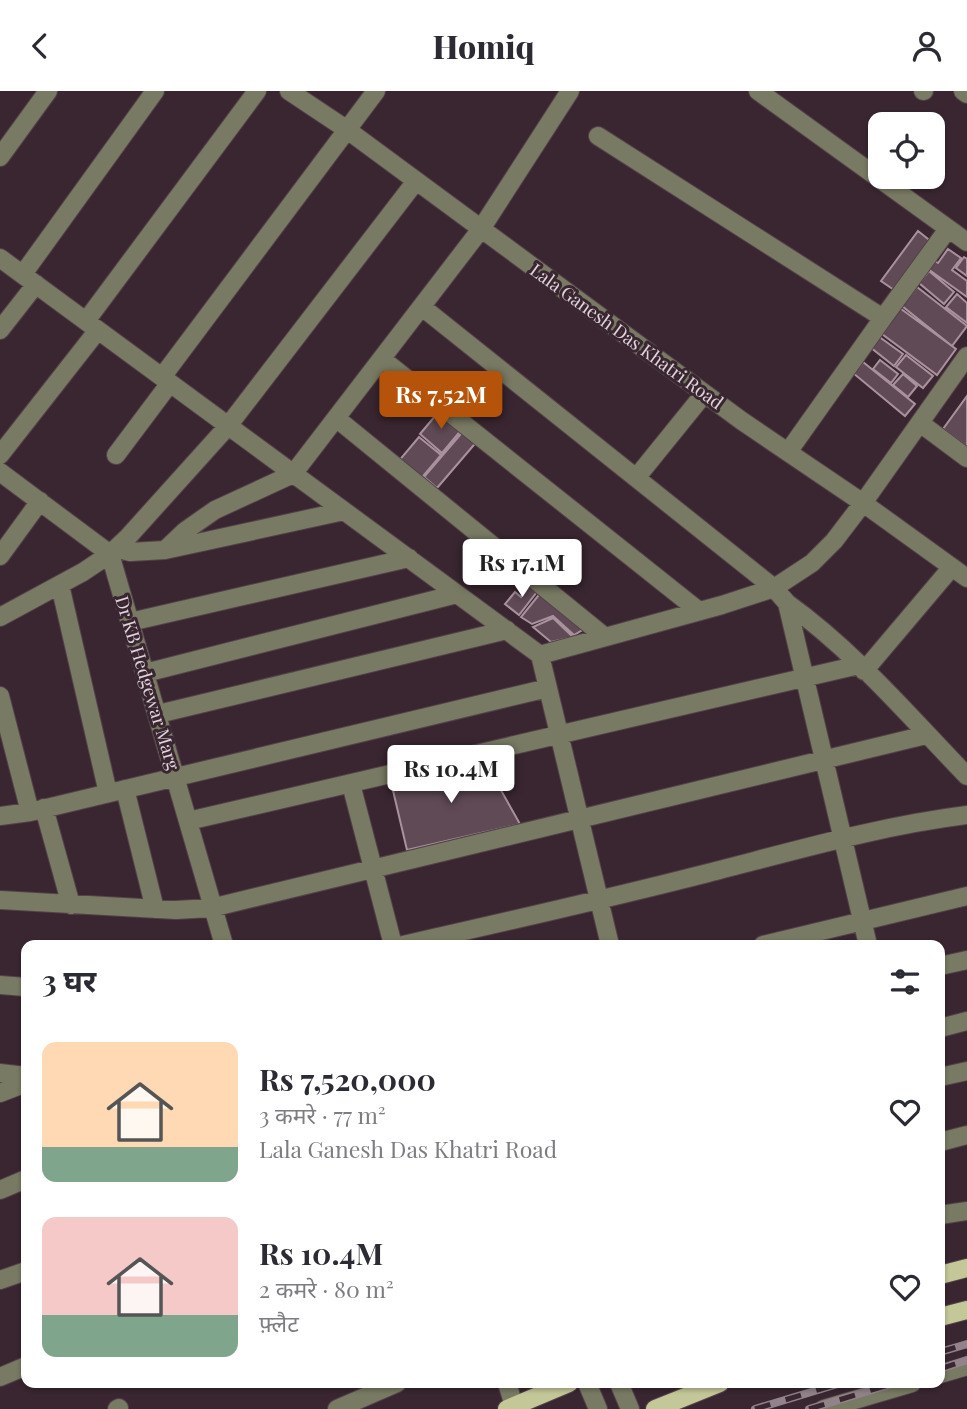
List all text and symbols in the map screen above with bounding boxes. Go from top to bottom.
text: Homiq [432,24,535,67]
icon: back [21,27,59,65]
icon: person [908,27,946,65]
map controls [868,112,945,189]
button: locate [868,112,945,189]
street label: Lala Ganesh Das Khatri Road [526,258,729,415]
pin: Rs 7.52M [369,371,513,431]
text: Rs 7.52M [395,378,487,409]
pin: Rs 17.1M [450,539,594,599]
text: Rs 17.1M [479,546,565,577]
street label: Dr KB Hedgewar Marg [110,593,186,773]
pin: Rs 10.4M [379,745,523,805]
text: Rs 10.4M [403,752,499,783]
text: 3 घर [42,960,96,1000]
icon: filters [886,963,924,1001]
text: Rs 7,520,000 [259,1059,436,1099]
icon: home [98,1070,182,1154]
icon: heart [886,1093,924,1131]
text: 3 कमरे · 77 m² [259,1099,386,1130]
text: Lala Ganesh Das Khatri Road [259,1133,557,1164]
text: Rs 10.4M [259,1233,383,1273]
icon: home [98,1245,182,1329]
icon: heart [886,1268,924,1306]
text: 2 कमरे · 80 m² [259,1273,394,1304]
text: फ़्लैट [259,1307,299,1338]

